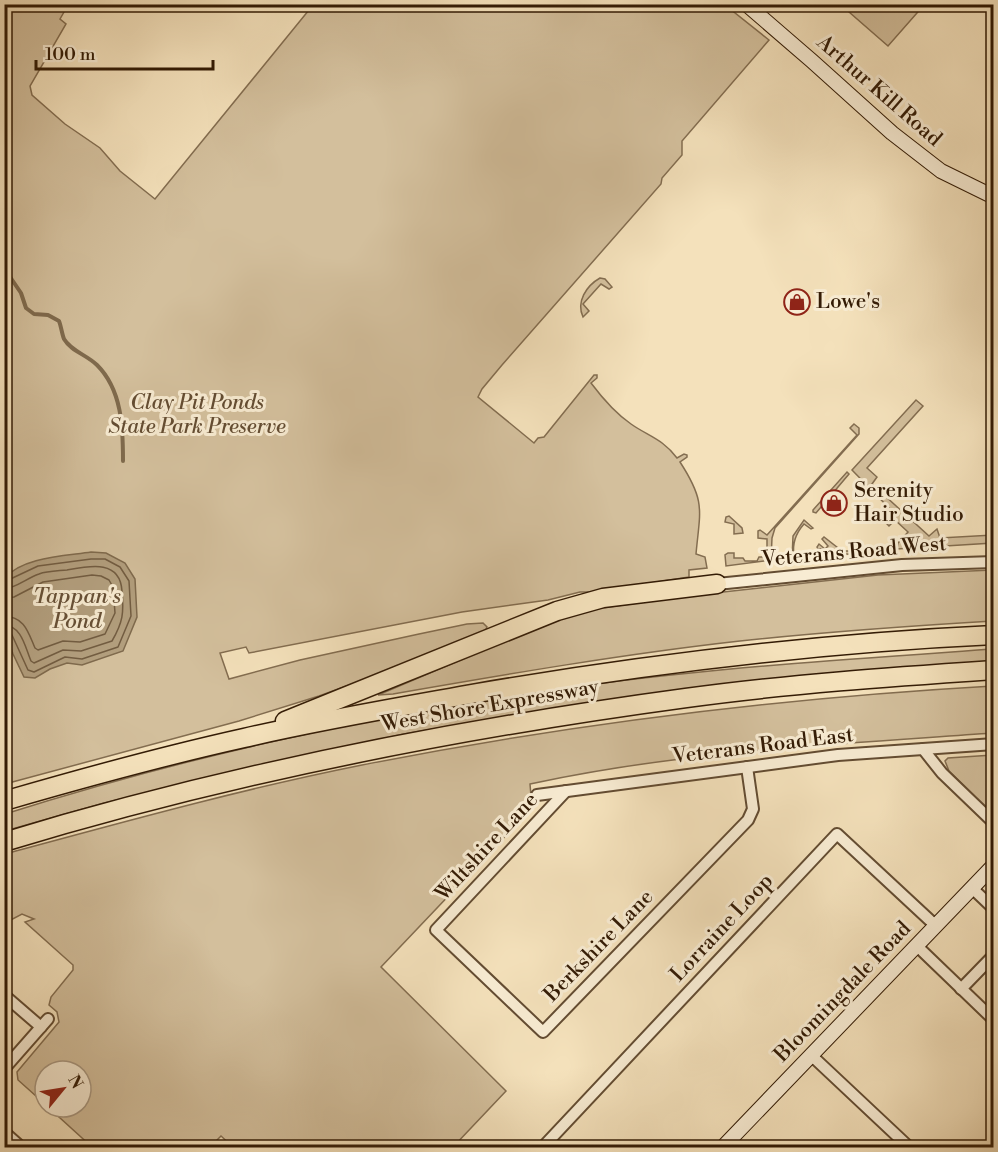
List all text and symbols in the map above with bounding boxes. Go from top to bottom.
street label: Arthur Kill Road [810,29,947,152]
scale bar [36,33,213,71]
text: 100 m [45,43,96,66]
shop icon: Lowe's [782,287,812,317]
place label: Lowe's [816,289,880,315]
park label: Clay Pit Ponds State Park Preserve [108,390,286,440]
place label: Serenity Hair Studio [854,478,964,528]
shop icon: Serenity Hair Studio [819,488,849,518]
street label: Veterans Road West [759,531,948,573]
water label: Tappan's Pond [33,583,121,635]
street label: West Shore Expressway [378,674,602,738]
street label: Veterans Road East [670,722,856,770]
street label: Wiltshire Lane [429,787,544,907]
street label: Lorraine Loop [665,868,779,988]
street label: Berkshire Lane [538,884,659,1008]
street label: Bloomingdale Road [768,916,917,1069]
north arrow [33,1059,93,1119]
text: N [63,1072,87,1093]

